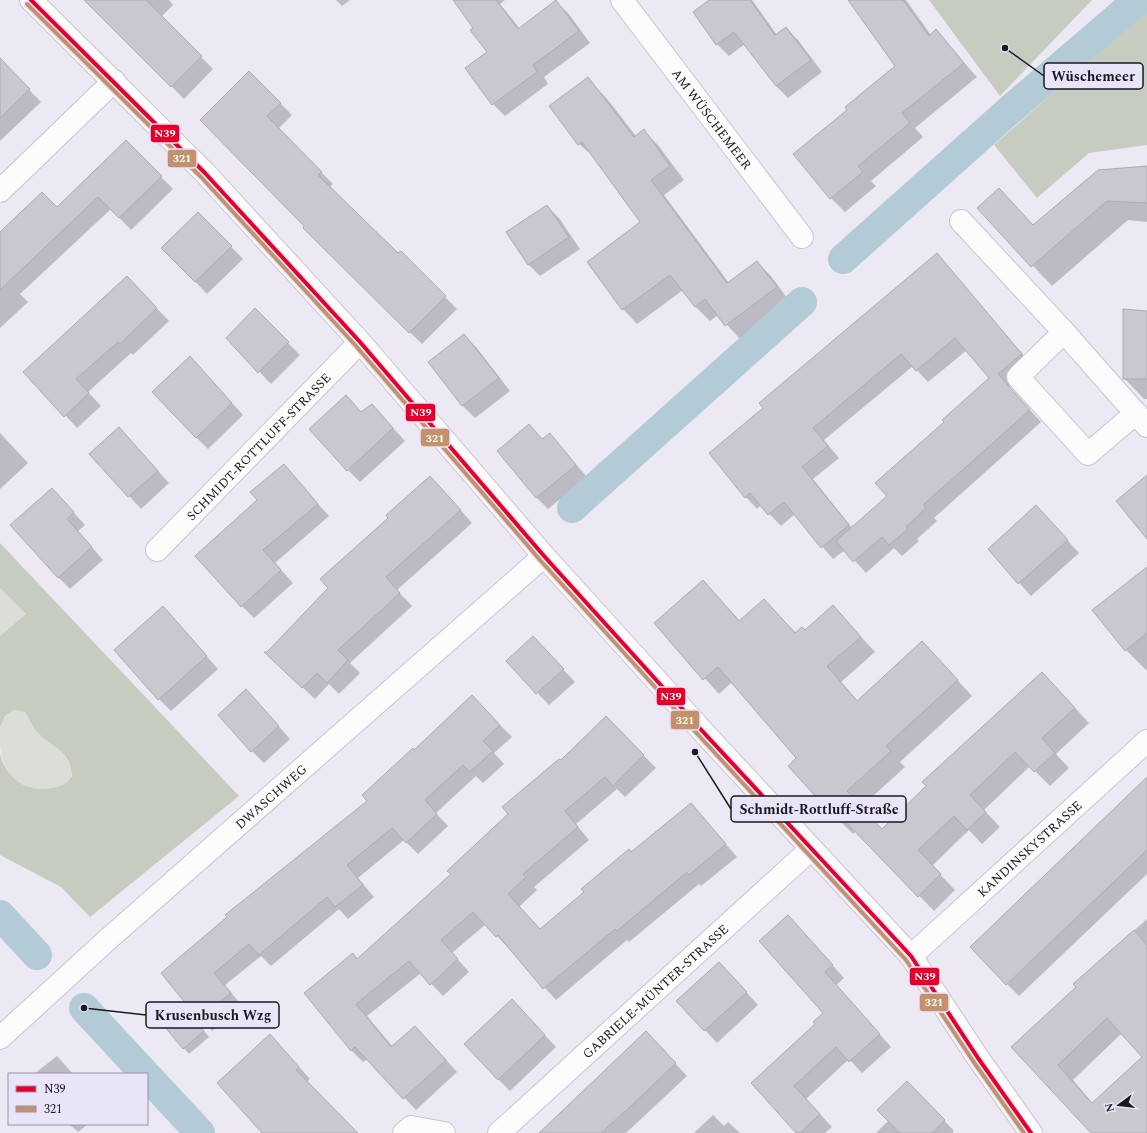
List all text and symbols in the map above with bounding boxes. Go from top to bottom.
callout: Wüschemeer [1044,63,1143,89]
street label: AM WÜSCHEMEER [666,65,756,174]
text: Wüschemeer [1051,66,1135,87]
line badge: N39 [150,124,180,143]
text: N39 [154,125,176,142]
line badge: 321 [167,149,197,168]
text: 321 [173,150,191,167]
street label: SCHMIDT-ROTTLUFF-STRASSE [182,368,336,525]
line badge: N39 [405,403,436,422]
text: N39 [410,404,432,421]
line badge: 321 [420,428,450,447]
text: 321 [426,430,444,447]
line badge: N39 [656,687,686,706]
text: N39 [660,688,682,705]
line badge: 321 [670,710,700,730]
text: 321 [676,712,694,729]
street label: DWASCHWEG [231,760,312,834]
callout: Schmidt-Rottluff-Straße [731,796,906,822]
street label: KANDINSKYSTRASSE [973,796,1087,902]
text: Schmidt-Rottluff-Straße [739,799,899,820]
street label: GABRIELE-MÜNTER-STRASSE [578,920,733,1064]
line badge: N39 [909,967,940,986]
text: N39 [914,968,936,985]
line badge: 321 [919,993,949,1012]
text: 321 [925,994,943,1011]
callout: Krusenbusch Wzg [146,1002,279,1028]
text: Krusenbusch Wzg [155,1005,271,1026]
legend [8,1073,148,1125]
text: N39 [44,1080,66,1099]
north arrow [1099,1085,1139,1125]
text: 321 [44,1100,62,1119]
text: N [1100,1101,1119,1114]

